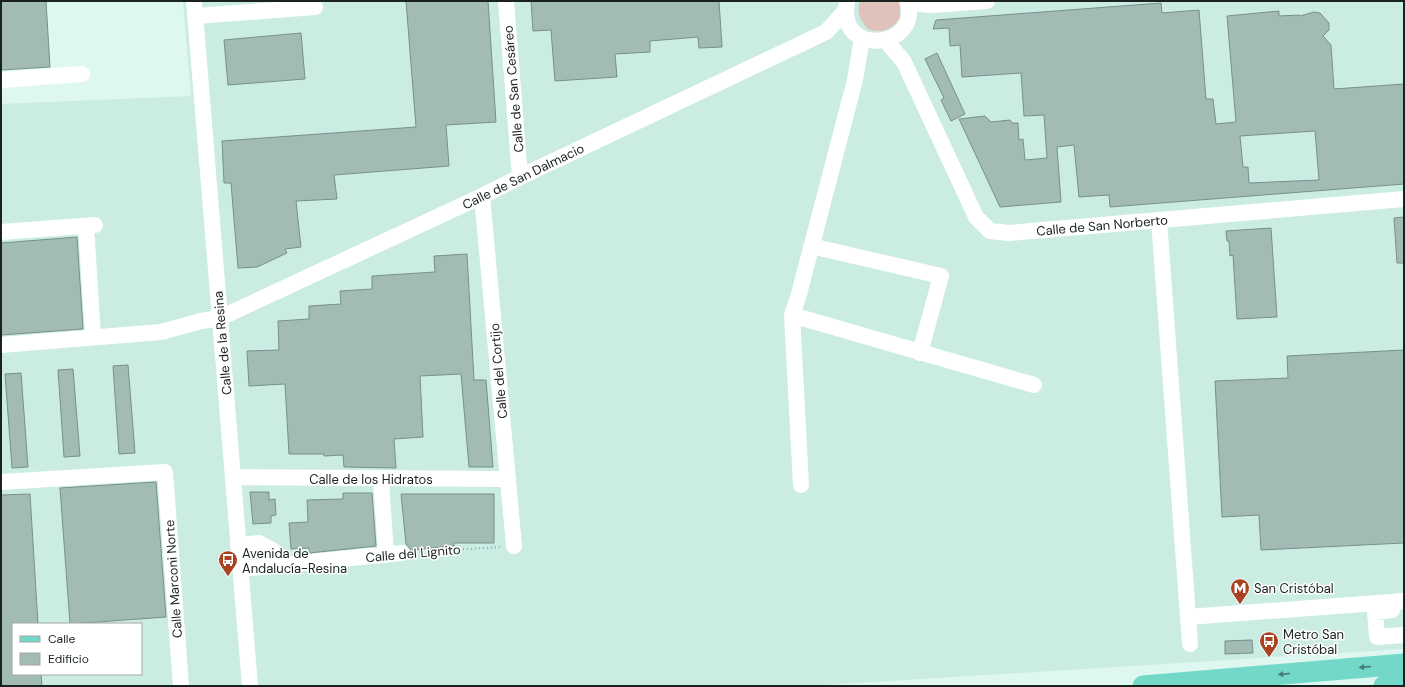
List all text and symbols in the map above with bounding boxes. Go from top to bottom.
street label: Calle de San Cesáreo [499,24,528,153]
street label: Calle de San Dalmacio [460,139,587,213]
street label: Calle de San Norberto [1036,211,1169,240]
street label: Calle de la Resina [209,290,236,396]
street label: Calle del Cortijo [486,322,511,419]
street label: Calle de los Hidratos [309,471,433,488]
street label: Calle Marconi Norte [161,519,186,639]
street label: Calle del Lignito [365,541,462,566]
place label: Avenida de Andalucía-Resina [242,545,347,577]
bus stop icon: Avenida de Andalucía-Resina [217,549,239,577]
metro station icon: San Cristóbal [1229,577,1251,605]
place label: San Cristóbal [1254,580,1334,597]
legend [12,623,142,675]
place label: Metro San Cristóbal [1283,626,1344,658]
bus stop icon: Metro San Cristóbal [1258,630,1280,658]
text: Calle [48,631,75,647]
text: Edificio [48,651,89,667]
one-way arrow [1359,664,1371,671]
one-way arrow [1278,671,1290,678]

